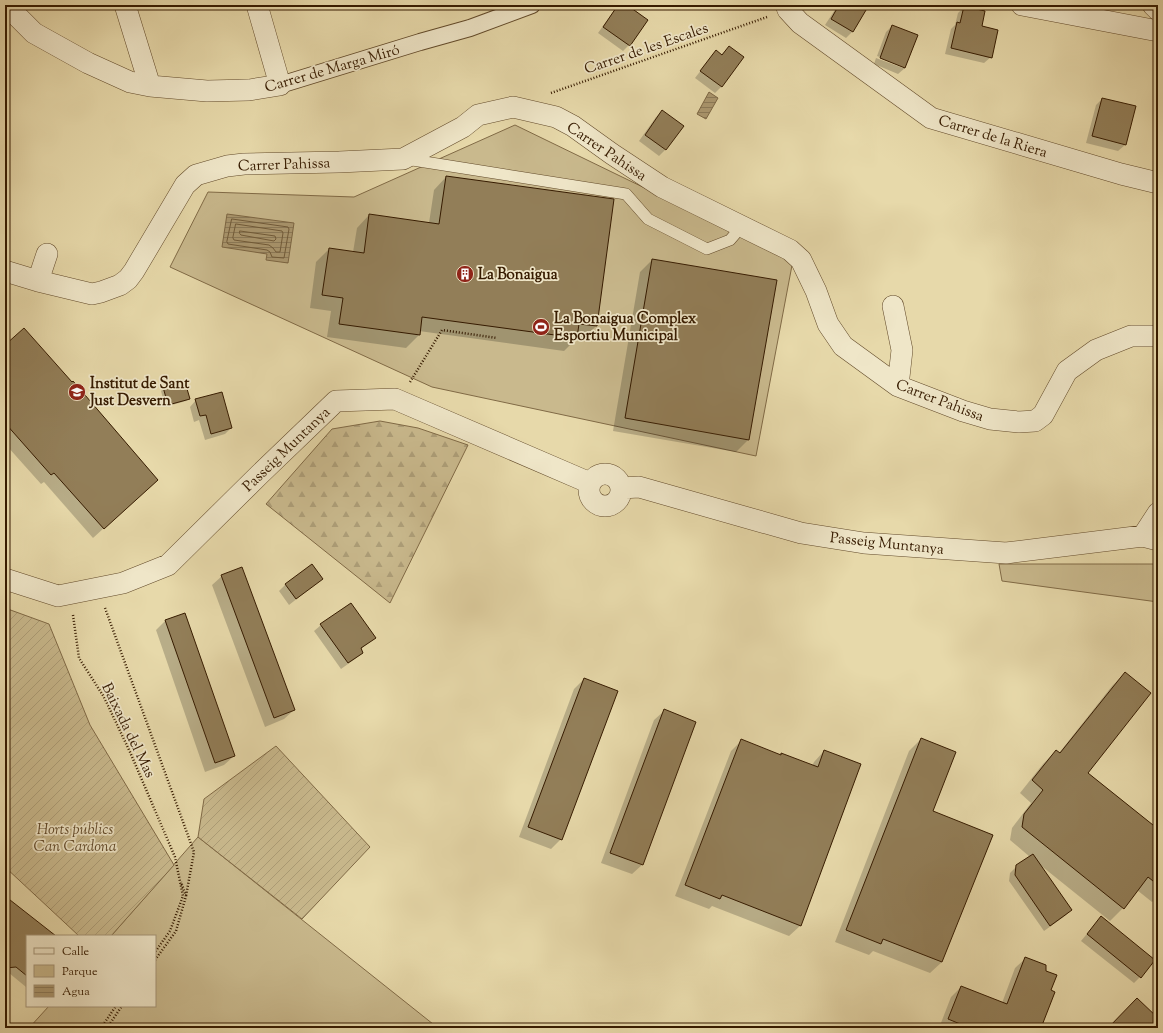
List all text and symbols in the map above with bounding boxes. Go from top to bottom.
street label: Carrer de les Escales [582,18,711,80]
street label: Carrer de Marga Miró [262,40,402,99]
street label: Carrer de la Riera [935,111,1050,164]
street label: Carrer Pahissa [562,118,650,187]
street label: Carrer Pahissa [237,153,331,178]
building icon: La Bonaigua [455,264,475,284]
place label: La Bonaigua [478,265,558,286]
place label: La Bonaigua Complex Esportiu Municipal [554,309,697,347]
sports icon: La Bonaigua Complex Esportiu Municipal [531,317,551,337]
place label: Institut de Sant Just Desvern [89,374,190,412]
street label: Carrer Pahissa [892,375,987,428]
school or university icon: Institut de Sant Just Desvern [67,382,87,402]
street label: Passeig Muntanya [239,403,336,497]
street label: Passeig Muntanya [829,528,945,561]
street label: Baixada del Mas [96,680,160,782]
park label: Horts públics Can Cardona [33,820,117,858]
legend [26,935,156,1007]
text: Calle [62,943,90,961]
text: Parque [62,963,98,981]
text: Agua [62,983,90,1001]

